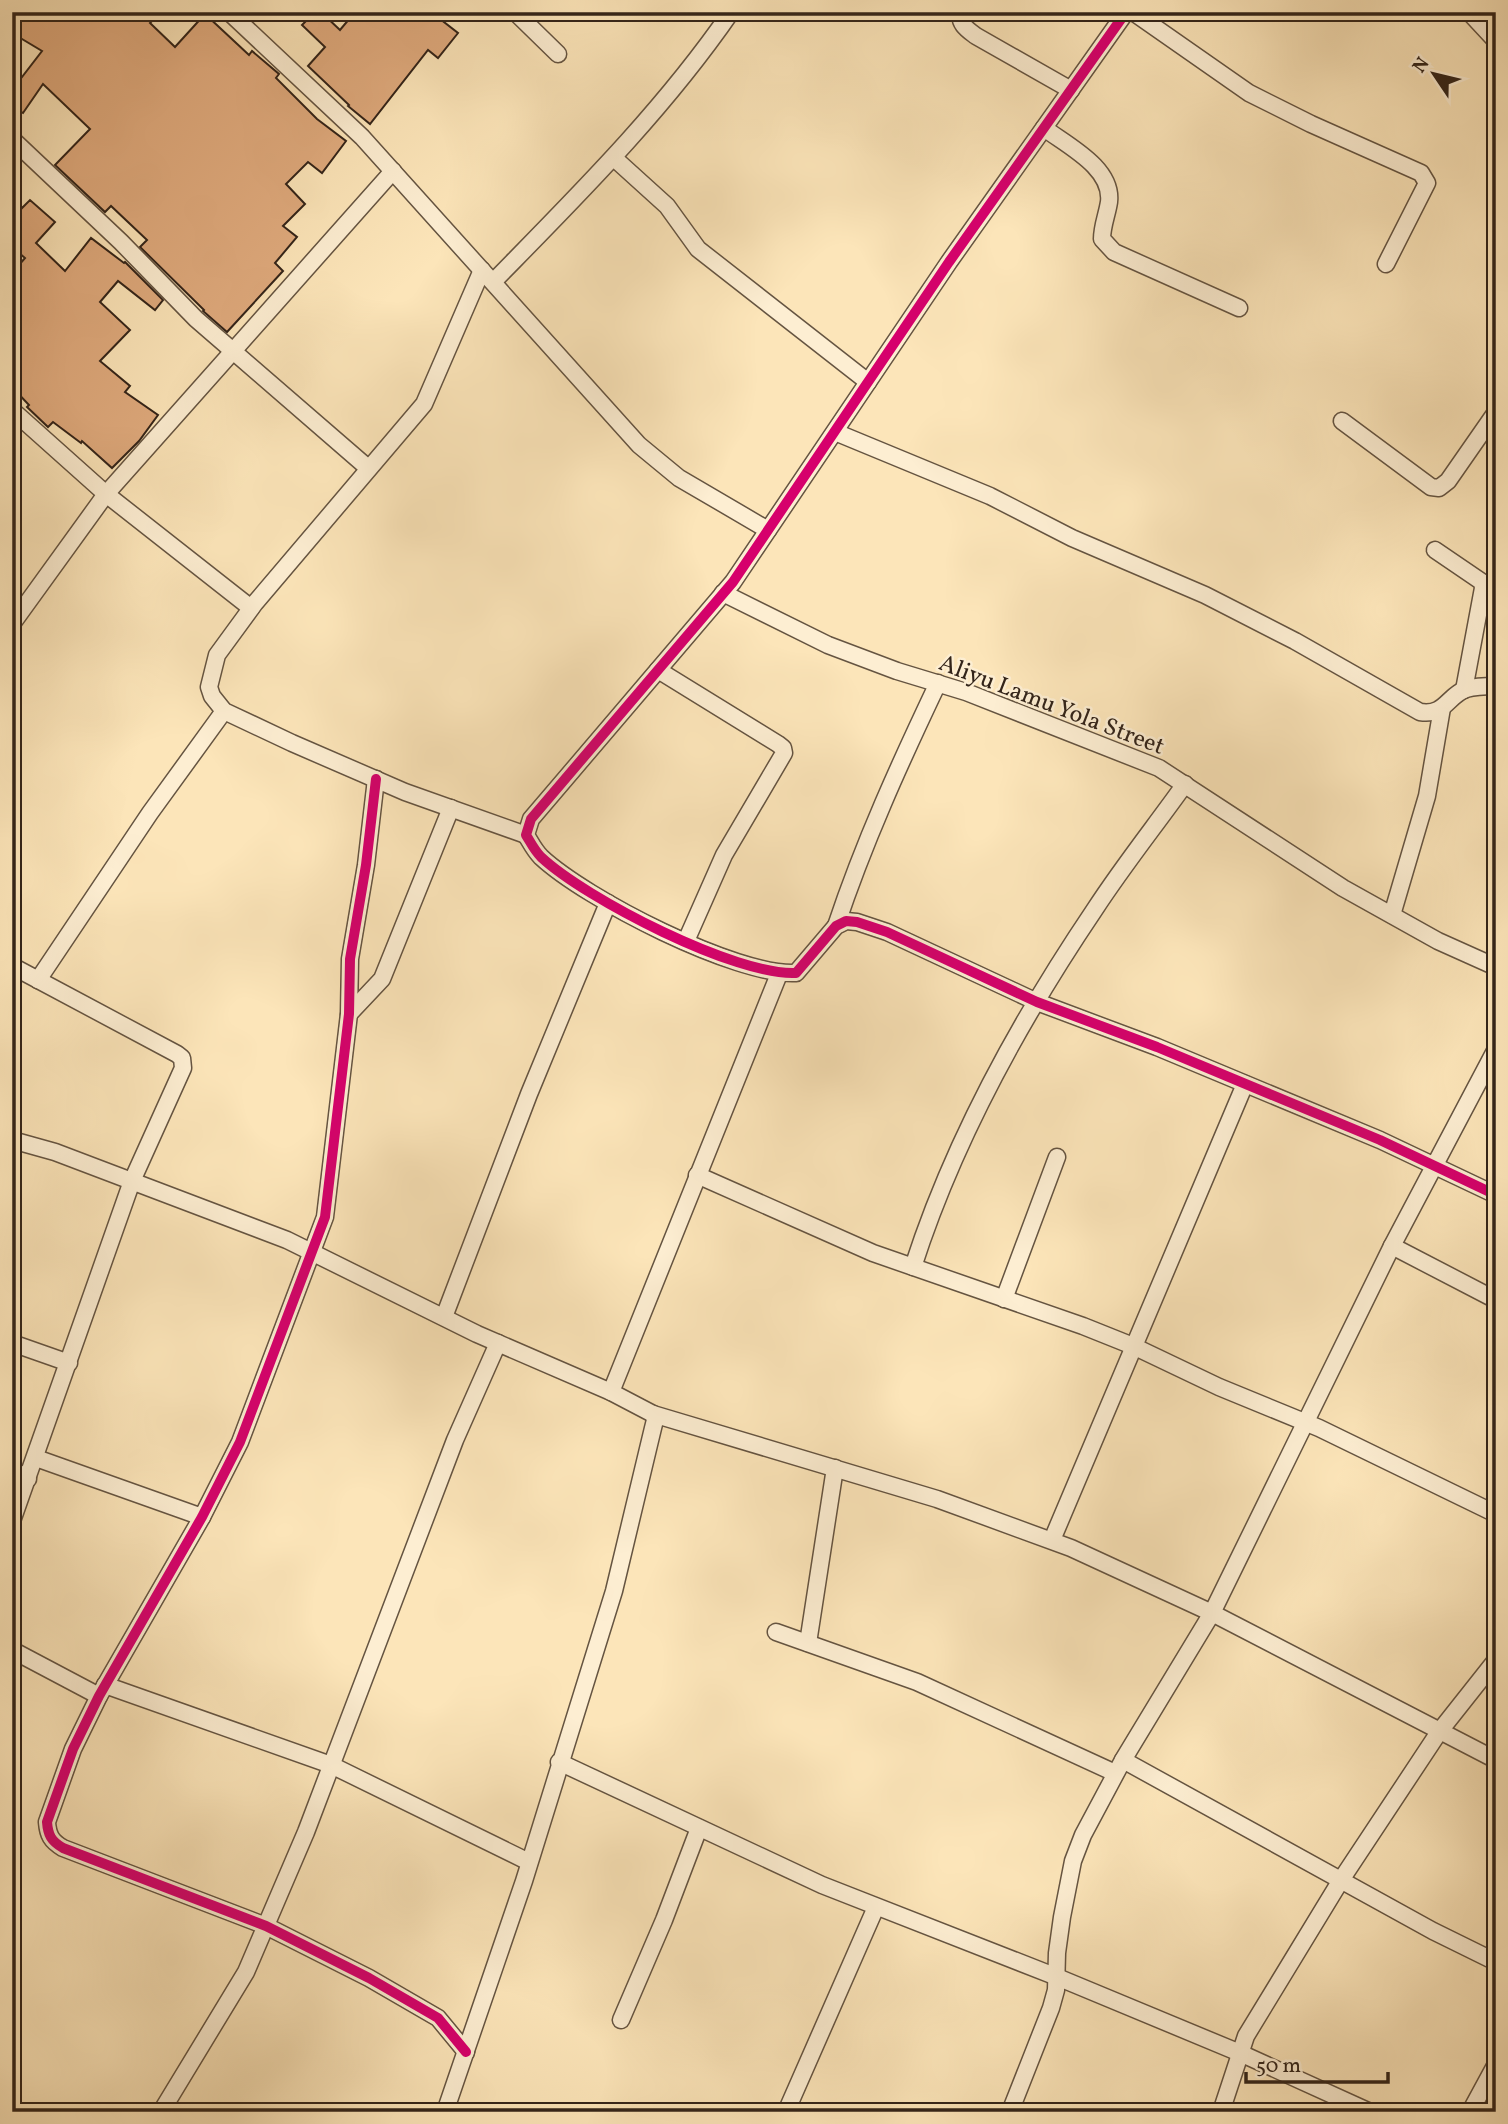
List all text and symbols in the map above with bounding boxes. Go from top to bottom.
north arrow [1400,38,1470,108]
text: N [1407,52,1436,79]
street label: Aliyu Lamu Yola Street [934,647,1169,765]
scale bar [1246,2040,1387,2084]
text: 50 m [1256,2052,1301,2081]

